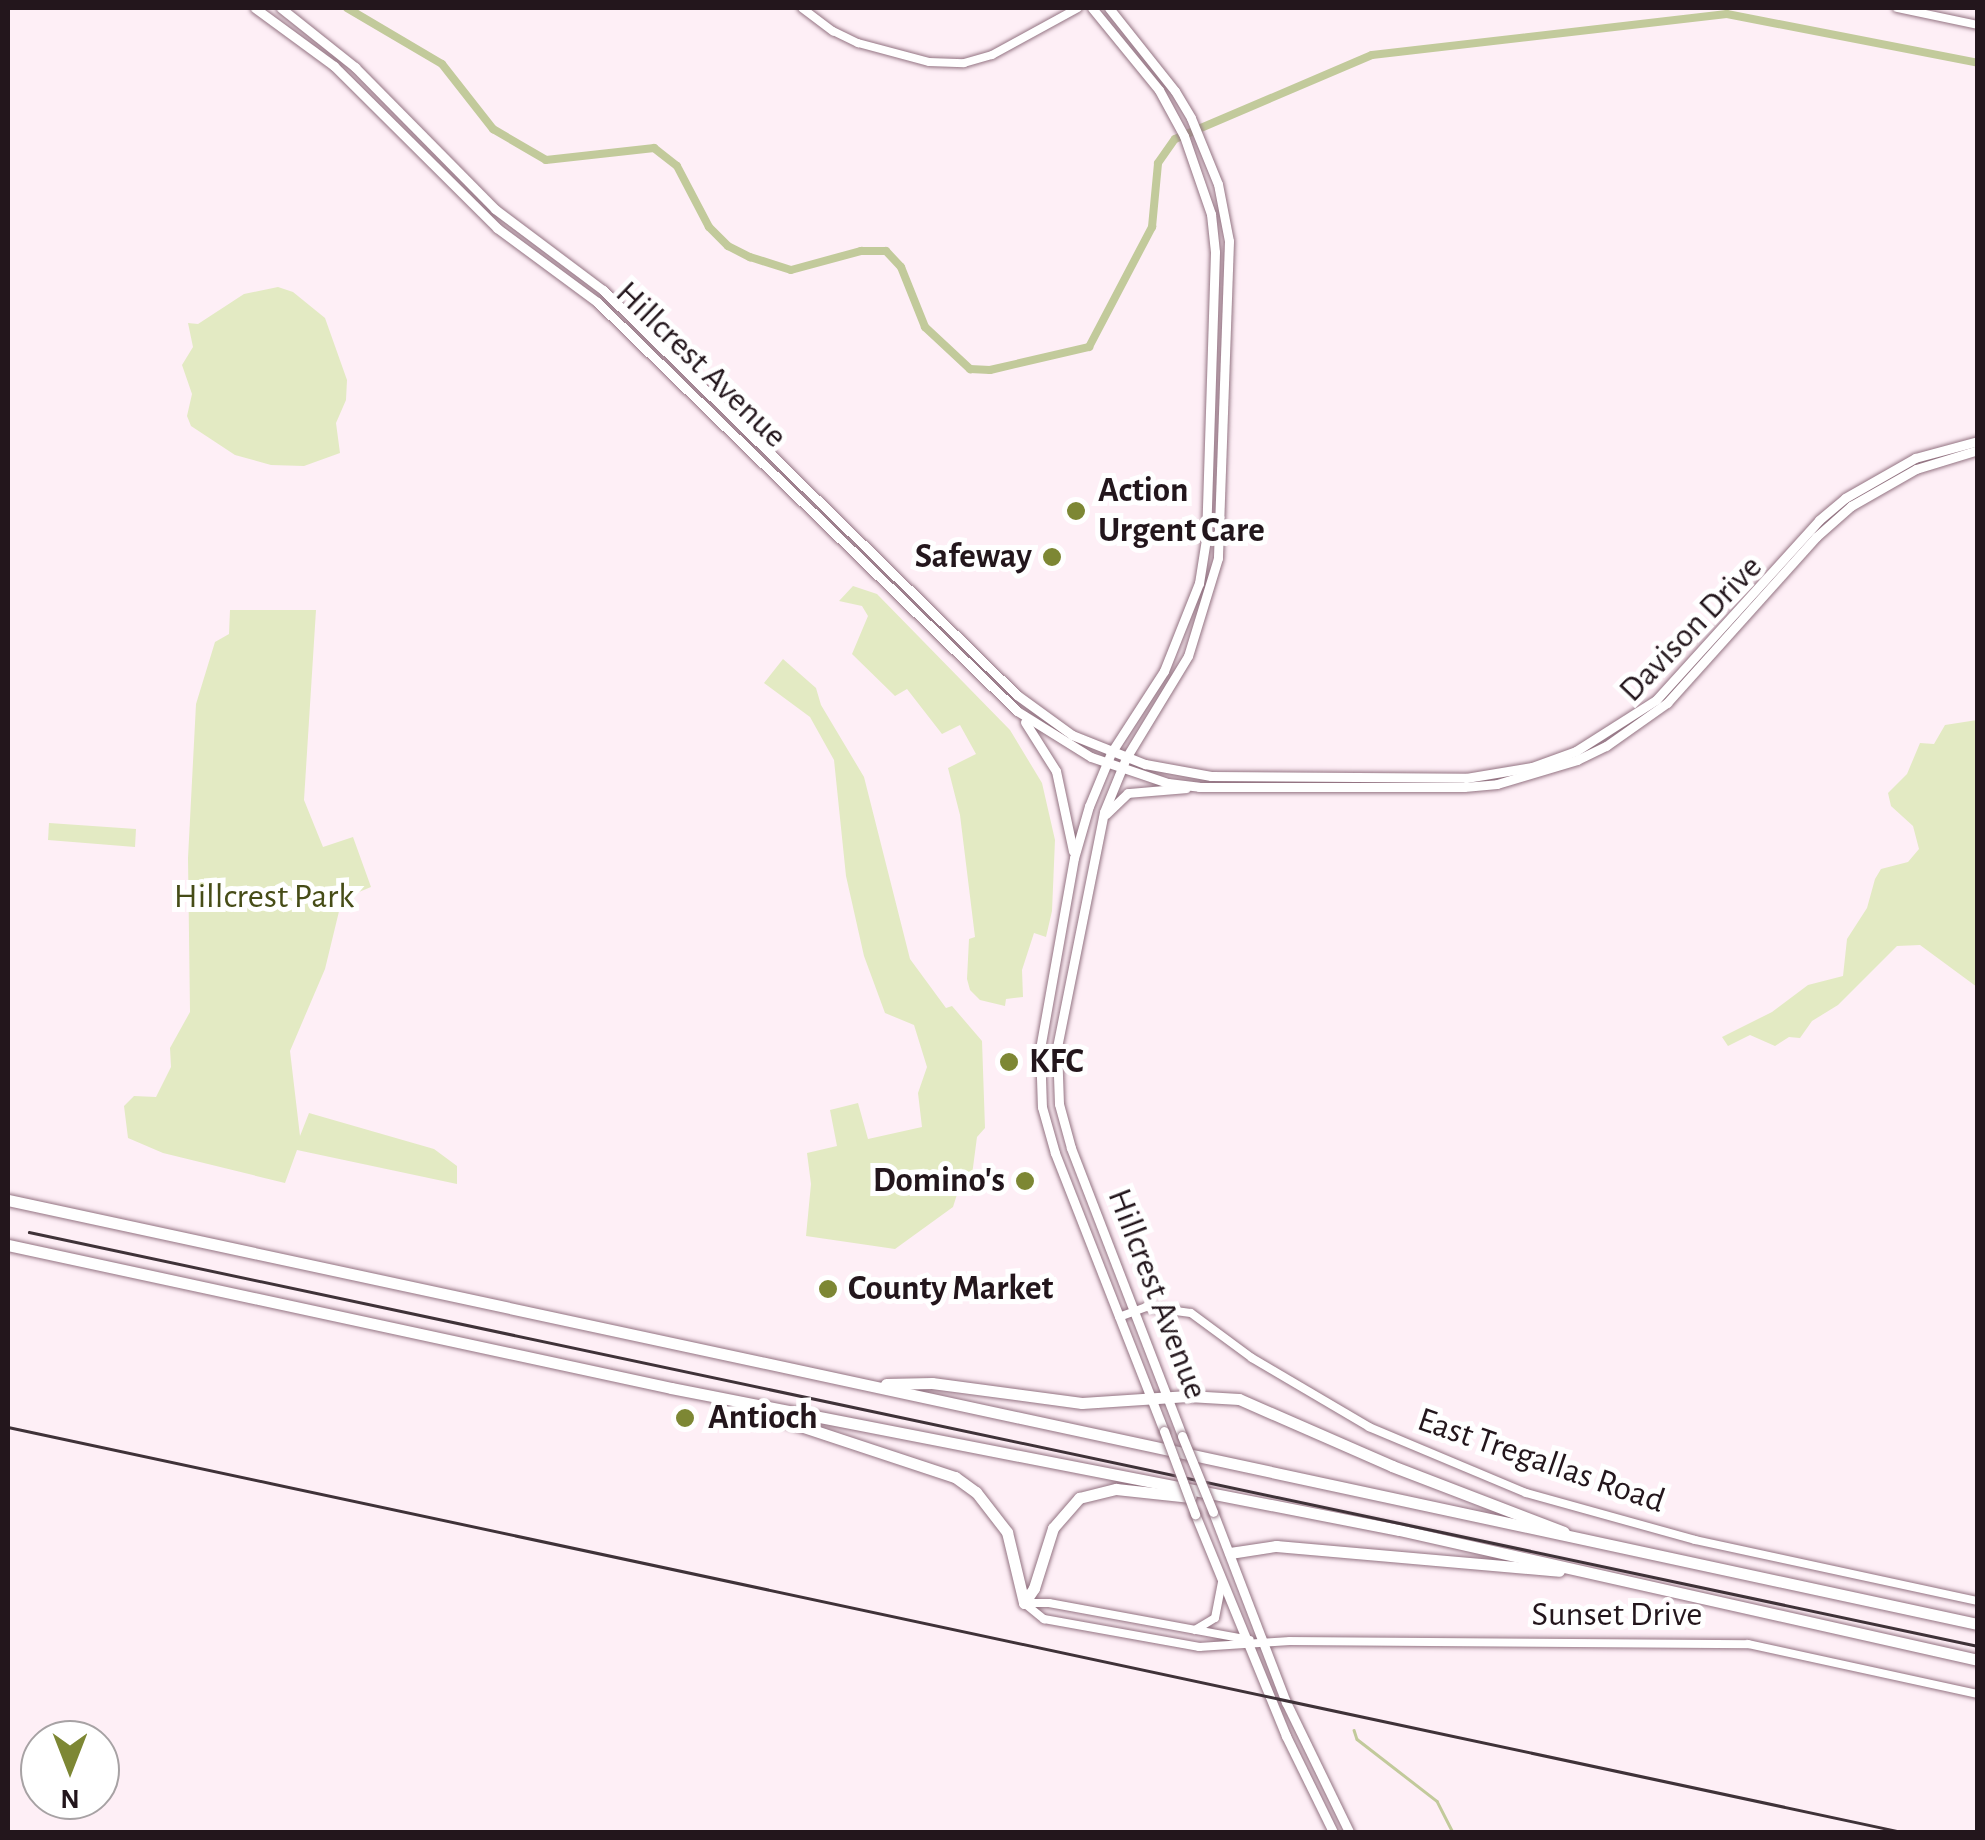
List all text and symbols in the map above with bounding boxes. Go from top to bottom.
street label: Hillcrest Avenue [607,273,795,457]
place label: Action Urgent Care [1098,470,1265,552]
marker: Action Urgent Care [1063,498,1089,524]
place label: Safeway [915,536,1032,578]
marker: Safeway [1041,546,1063,568]
street label: Davison Drive [1611,547,1771,711]
park label: Hillcrest Park [174,876,354,918]
place label: KFC [1029,1041,1083,1083]
marker: KFC [998,1051,1020,1073]
place label: Domino's [873,1160,1005,1202]
marker: Domino's [1014,1170,1036,1192]
street label: Hillcrest Avenue [1098,1183,1216,1405]
place label: County Market [848,1268,1053,1310]
marker: County Market [817,1278,839,1300]
place label: Antioch [708,1397,818,1439]
street label: East Tregallas Road [1412,1399,1670,1523]
marker: Antioch [672,1405,698,1431]
street label: Sunset Drive [1532,1594,1702,1636]
north arrow [20,1720,120,1820]
text: N [60,1784,80,1812]

